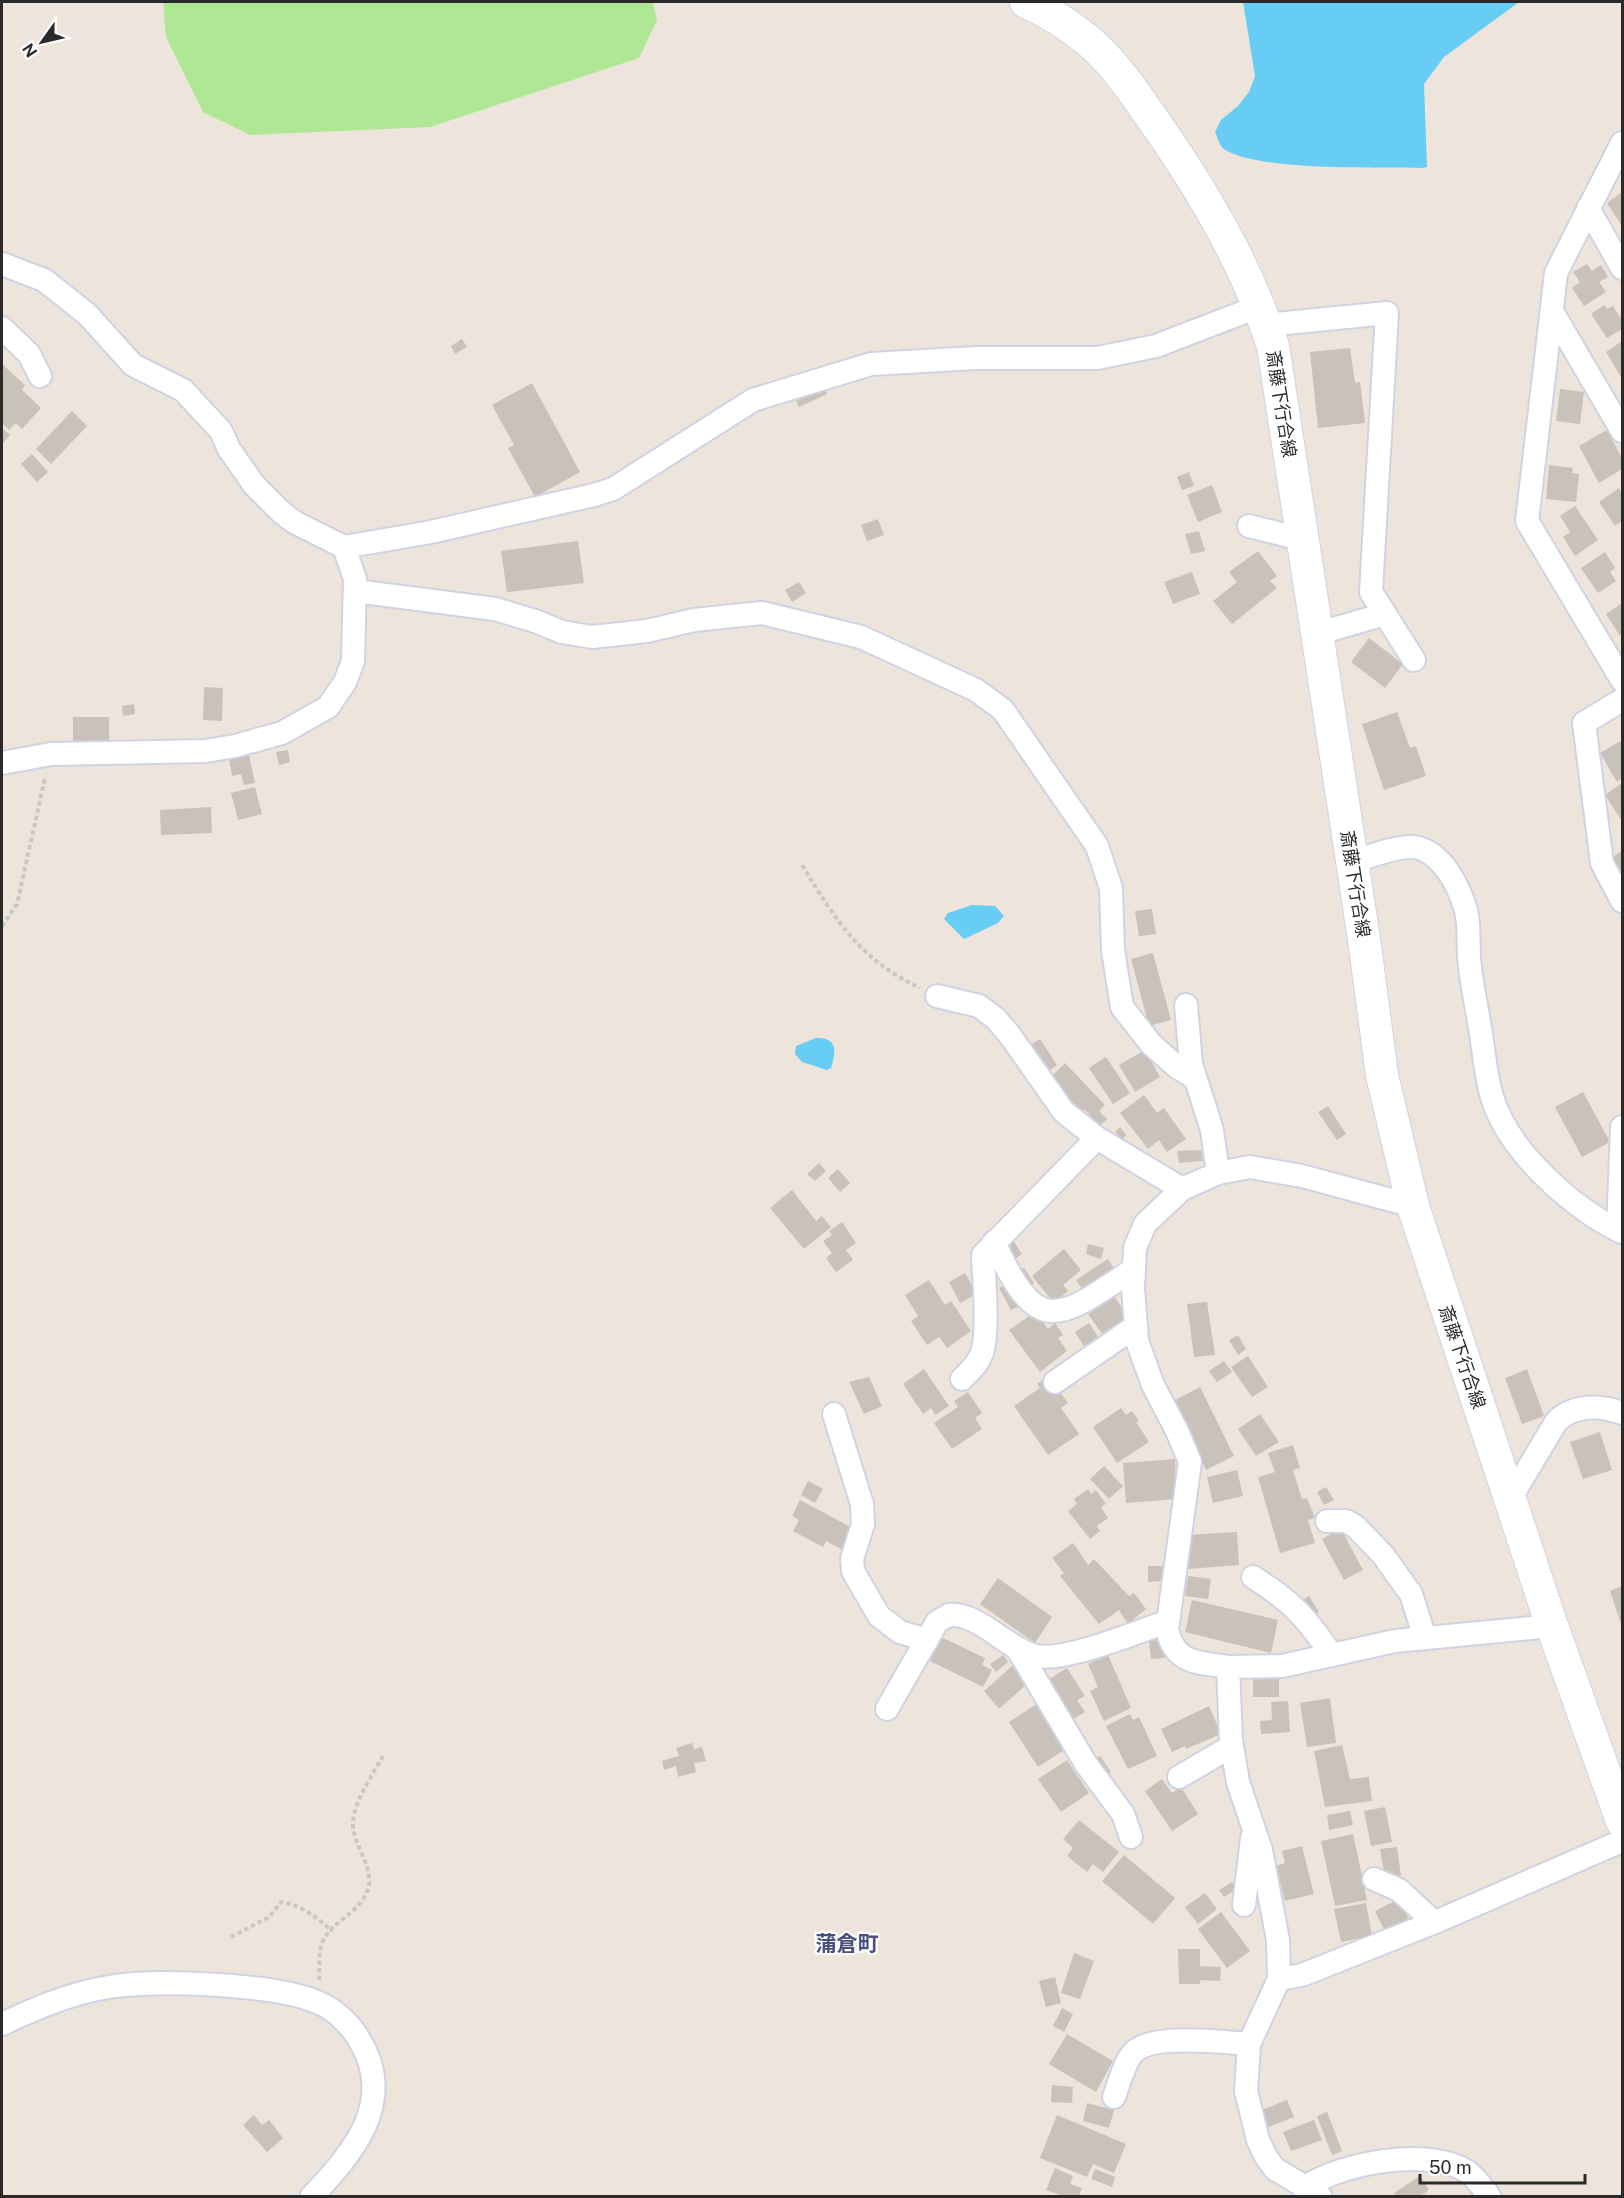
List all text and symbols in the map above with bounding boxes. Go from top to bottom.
north arrow [12,12,72,72]
text: N [19,40,41,61]
street label: 斎藤下行合線 [1263,349,1300,459]
street label: 斎藤下行合線 [1337,829,1374,939]
street label: 斎藤下行合線 [1435,1302,1490,1411]
district label: 蒲倉町 [816,1931,879,1956]
scale bar [1420,2147,1585,2185]
text: 50 m [1429,2157,1472,2178]

